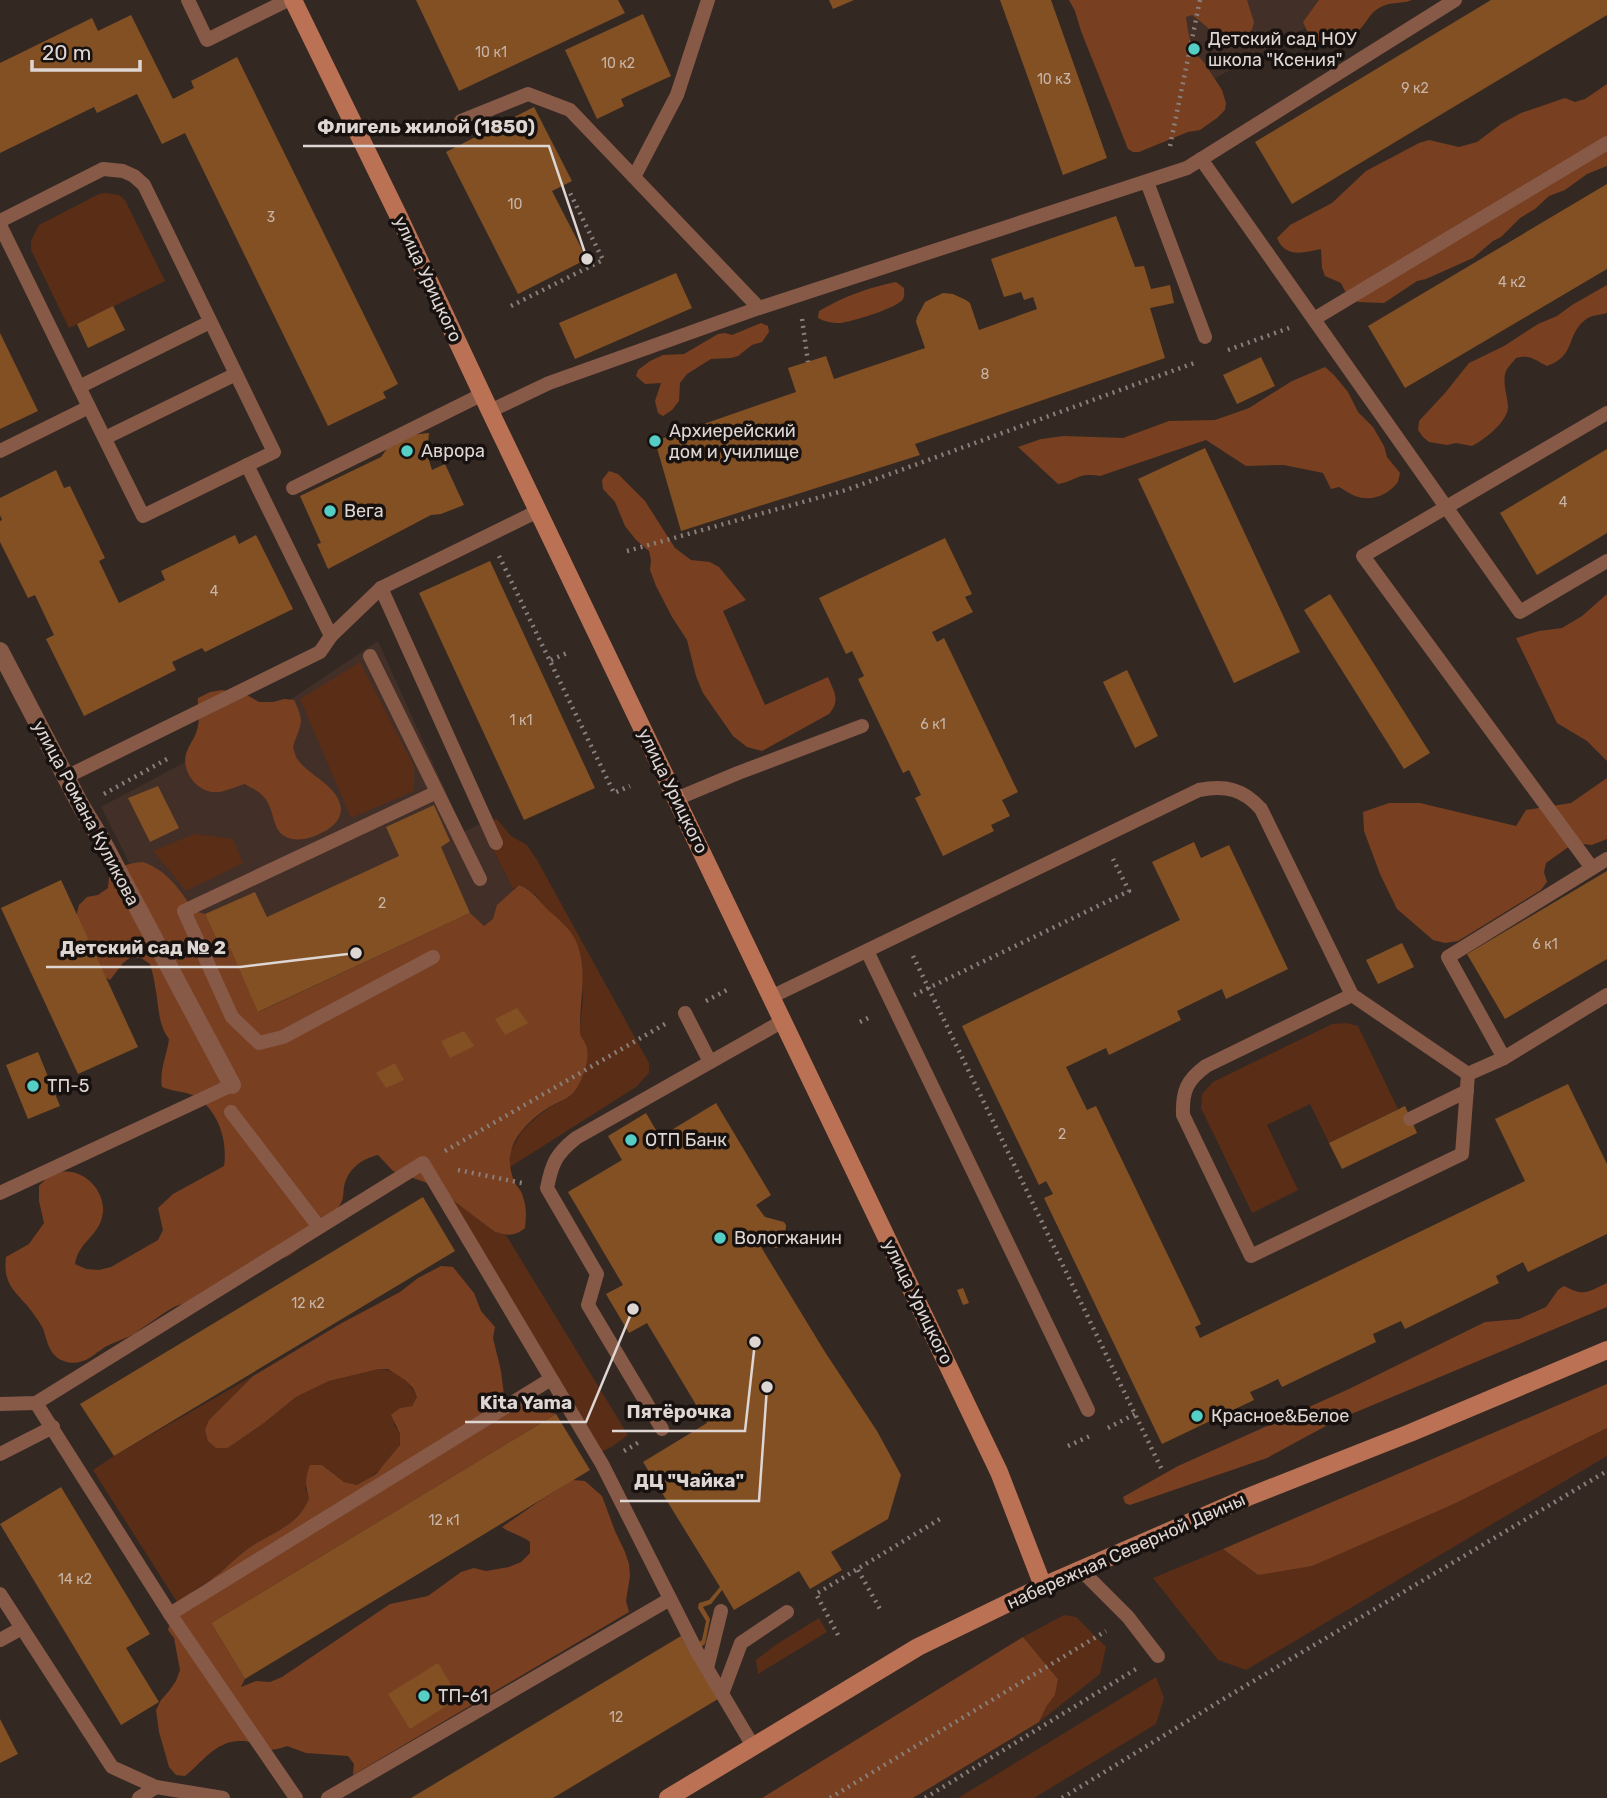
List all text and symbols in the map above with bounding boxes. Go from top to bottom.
scale bar [32,28,140,72]
place label: Детский сад НОУ школа "Ксения" [1208,28,1357,71]
text: 20 m [42,40,91,65]
marker: Детский сад НОУ школа "Ксения" [1186,41,1202,57]
house number: 10 к1 [475,44,507,61]
house number: 10 к2 [601,55,635,72]
house number: 10 к3 [1037,71,1071,88]
house number: 9 к2 [1401,80,1429,97]
callout: Флигель жилой (1850) [303,106,549,146]
text: Флигель жилой (1850) [317,115,535,138]
house number: 10 [508,196,523,213]
house number: 3 [267,209,275,226]
street label: улица Урицкого [389,213,467,345]
house number: 4 к2 [1498,274,1526,291]
house number: 8 [981,366,990,383]
place label: Архиерейский дом и училище [669,420,799,463]
marker: Архиерейский дом и училище [647,433,663,449]
place label: Аврора [421,440,485,462]
marker: Аврора [399,443,415,459]
house number: 4 [1559,494,1568,511]
place label: Вега [344,500,384,522]
marker: Вега [322,503,338,519]
house number: 4 [210,583,219,600]
house number: 1 к1 [510,712,532,729]
house number: 6 к1 [920,716,946,733]
street label: улица Романа Куликова [28,717,144,909]
street label: улица Урицкого [633,725,713,857]
house number: 2 [378,895,386,912]
callout: Детский сад № 2 [46,927,240,967]
text: Детский сад № 2 [60,936,226,959]
house number: 6 к1 [1532,936,1558,953]
place label: ТП-5 [47,1075,89,1097]
marker: ТП-5 [25,1078,41,1094]
house number: 2 [1058,1126,1066,1143]
place label: ОТП Банк [645,1129,727,1151]
marker: ОТП Банк [623,1132,639,1148]
place label: Вологжанин [734,1227,842,1249]
marker: Вологжанин [712,1230,728,1246]
street label: улица Урицкого [878,1236,958,1368]
house number: 12 к2 [291,1295,325,1312]
callout: Kita Yama [465,1382,586,1422]
text: Kita Yama [480,1391,572,1414]
callout: Пятёрочка [612,1391,745,1431]
text: Пятёрочка [626,1400,732,1423]
place label: Красное&Белое [1211,1405,1349,1427]
marker: Красное&Белое [1189,1408,1205,1424]
callout: ДЦ "Чайка" [620,1461,759,1501]
text: ДЦ "Чайка" [634,1469,744,1492]
street label: набережная Северной Двины [1003,1488,1249,1614]
house number: 12 к1 [428,1512,460,1529]
house number: 14 к2 [58,1571,92,1588]
place label: ТП-61 [438,1685,488,1707]
marker: ТП-61 [416,1688,432,1704]
house number: 12 [609,1709,623,1726]

